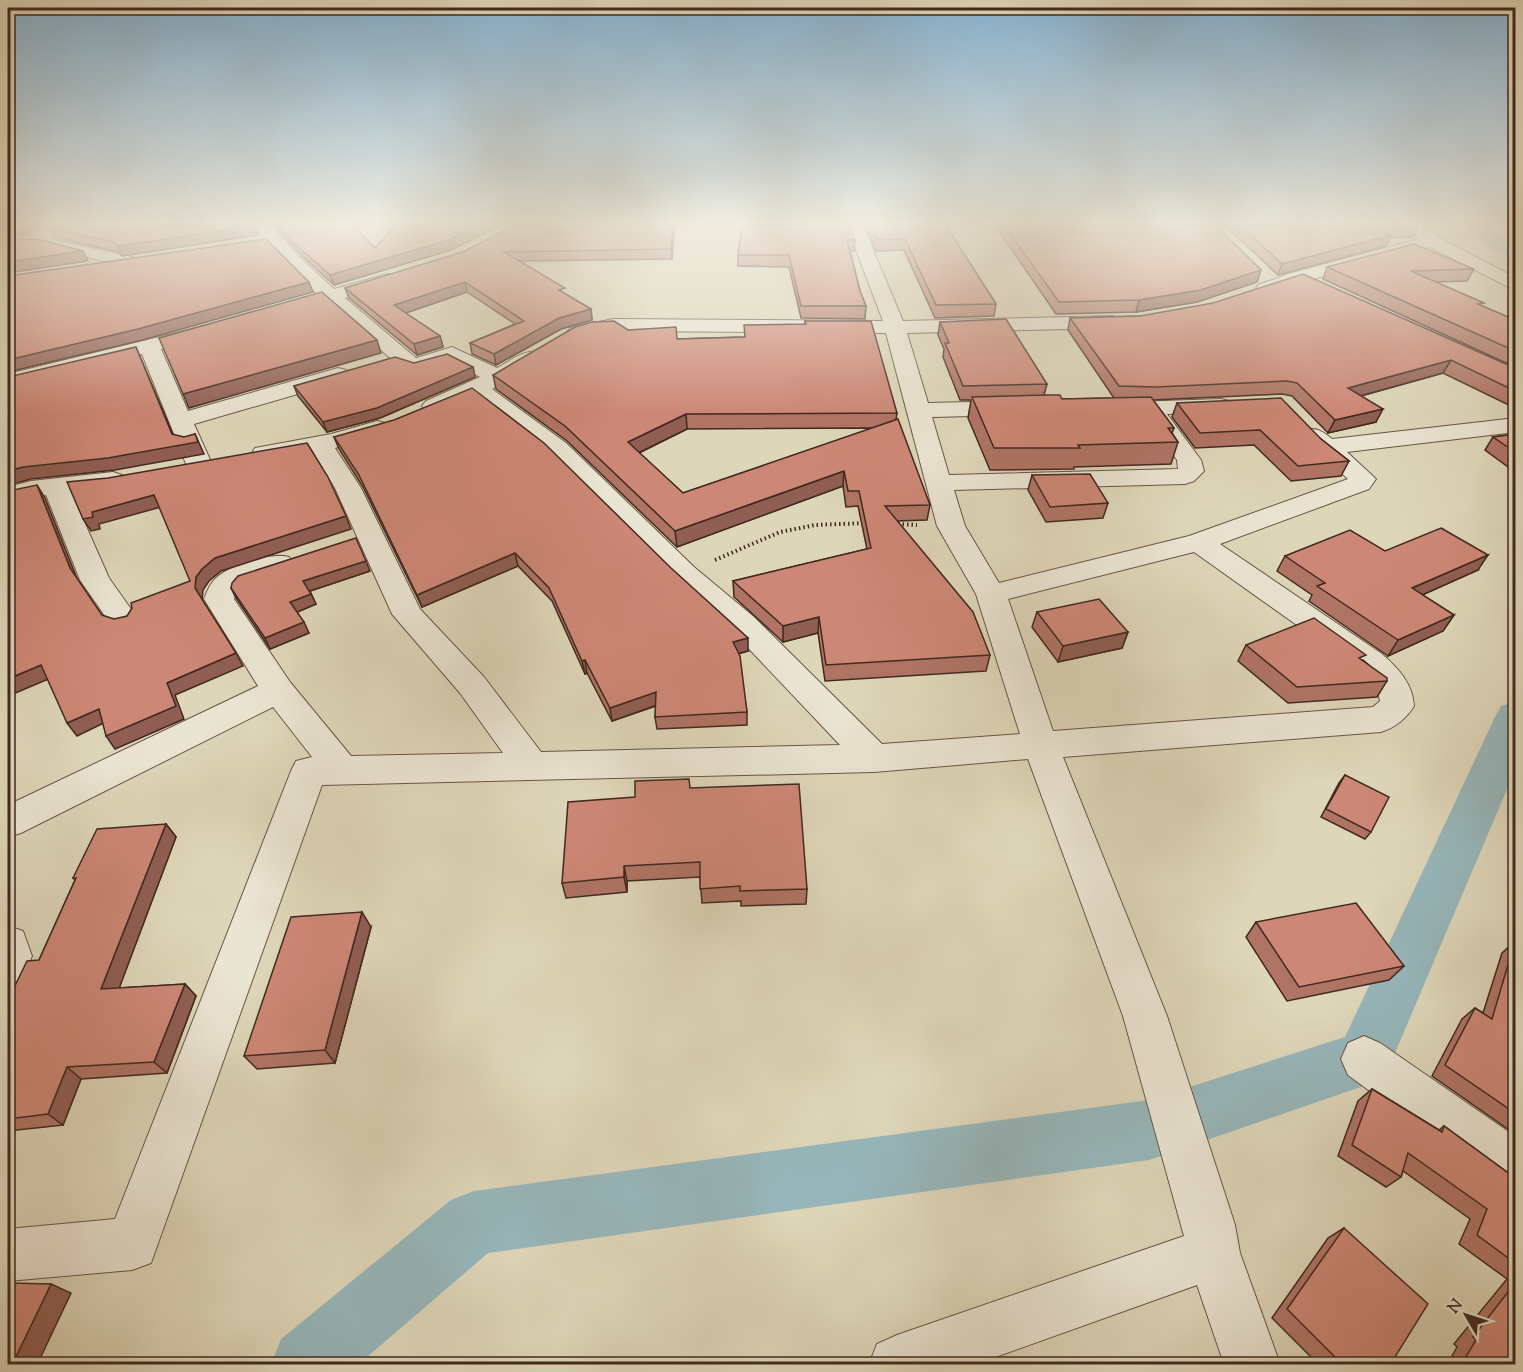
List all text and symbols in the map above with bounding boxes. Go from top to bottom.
north arrow [1436,1285,1496,1345]
text: N [1443,1295,1469,1319]

